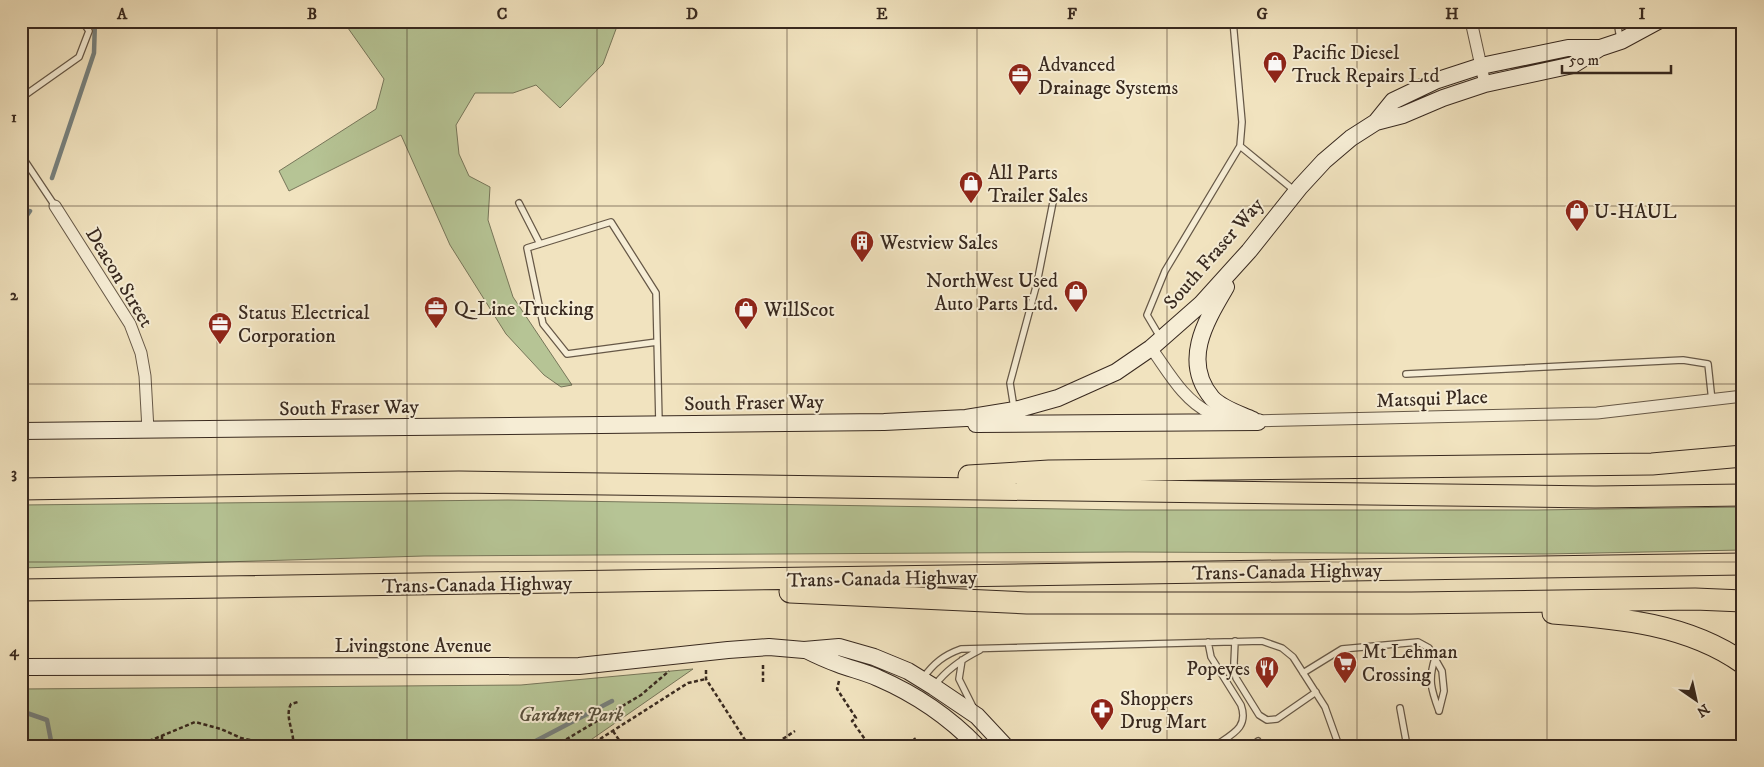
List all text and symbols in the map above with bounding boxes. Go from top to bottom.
text: A [116,4,128,24]
text: B [307,4,317,24]
text: C [497,4,507,24]
text: D [686,4,698,24]
text: E [876,4,888,24]
text: F [1067,4,1077,24]
text: G [1256,4,1268,24]
text: H [1445,4,1459,24]
text: I [1639,4,1646,24]
place label: Pacific Diesel Truck Repairs Ltd [1292,41,1439,89]
scale bar [1562,42,1670,74]
shop icon: Pacific Diesel Truck Repairs Ltd [1262,50,1288,84]
text: 50 m [1569,51,1599,70]
place label: Advanced Drainage Systems [1038,53,1178,101]
office icon: Advanced Drainage Systems [1007,62,1033,96]
text: 1 [11,107,17,127]
place label: All Parts Trailer Sales [988,161,1088,209]
shop icon: All Parts Trailer Sales [958,170,984,204]
street label: South Fraser Way [1159,193,1270,315]
shop icon: U-HAUL [1564,198,1590,232]
place label: U-HAUL [1594,200,1677,225]
street label: Deacon Street [79,223,158,332]
building icon: Westview Sales [849,229,875,263]
place label: Westview Sales [879,231,998,256]
place label: NorthWest Used Auto Parts Ltd. [926,269,1058,317]
shop icon: NorthWest Used Auto Parts Ltd. [1063,279,1089,313]
text: 2 [10,285,19,305]
office icon: Q-Line Trucking [423,295,449,329]
shop icon: WillScot [733,296,759,330]
place label: Q-Line Trucking [454,297,594,322]
place label: WillScot [763,298,835,323]
place label: Status Electrical Corporation [238,301,370,349]
office icon: Status Electrical Corporation [207,311,233,345]
street label: Matsqui Place [1376,385,1488,414]
street label: South Fraser Way [684,390,825,417]
street label: South Fraser Way [279,395,420,422]
text: 3 [11,463,17,483]
street label: Trans-Canada Highway [1192,558,1383,587]
street label: Trans-Canada Highway [787,565,978,594]
street label: Trans-Canada Highway [382,571,573,600]
street label: Livingstone Avenue [334,634,492,659]
place label: Mt Lehman Crossing [1362,640,1458,688]
text: 4 [8,641,19,661]
supermarket icon: Mt Lehman Crossing [1332,650,1358,684]
restaurant icon: Popeyes [1254,655,1280,689]
place label: Popeyes [1186,657,1250,682]
north arrow [1672,674,1722,724]
place label: Shoppers Drug Mart [1120,687,1207,735]
pharmacy icon: Shoppers Drug Mart [1089,697,1115,731]
text: N [1692,699,1713,721]
park label: Gardner Park [519,703,624,728]

